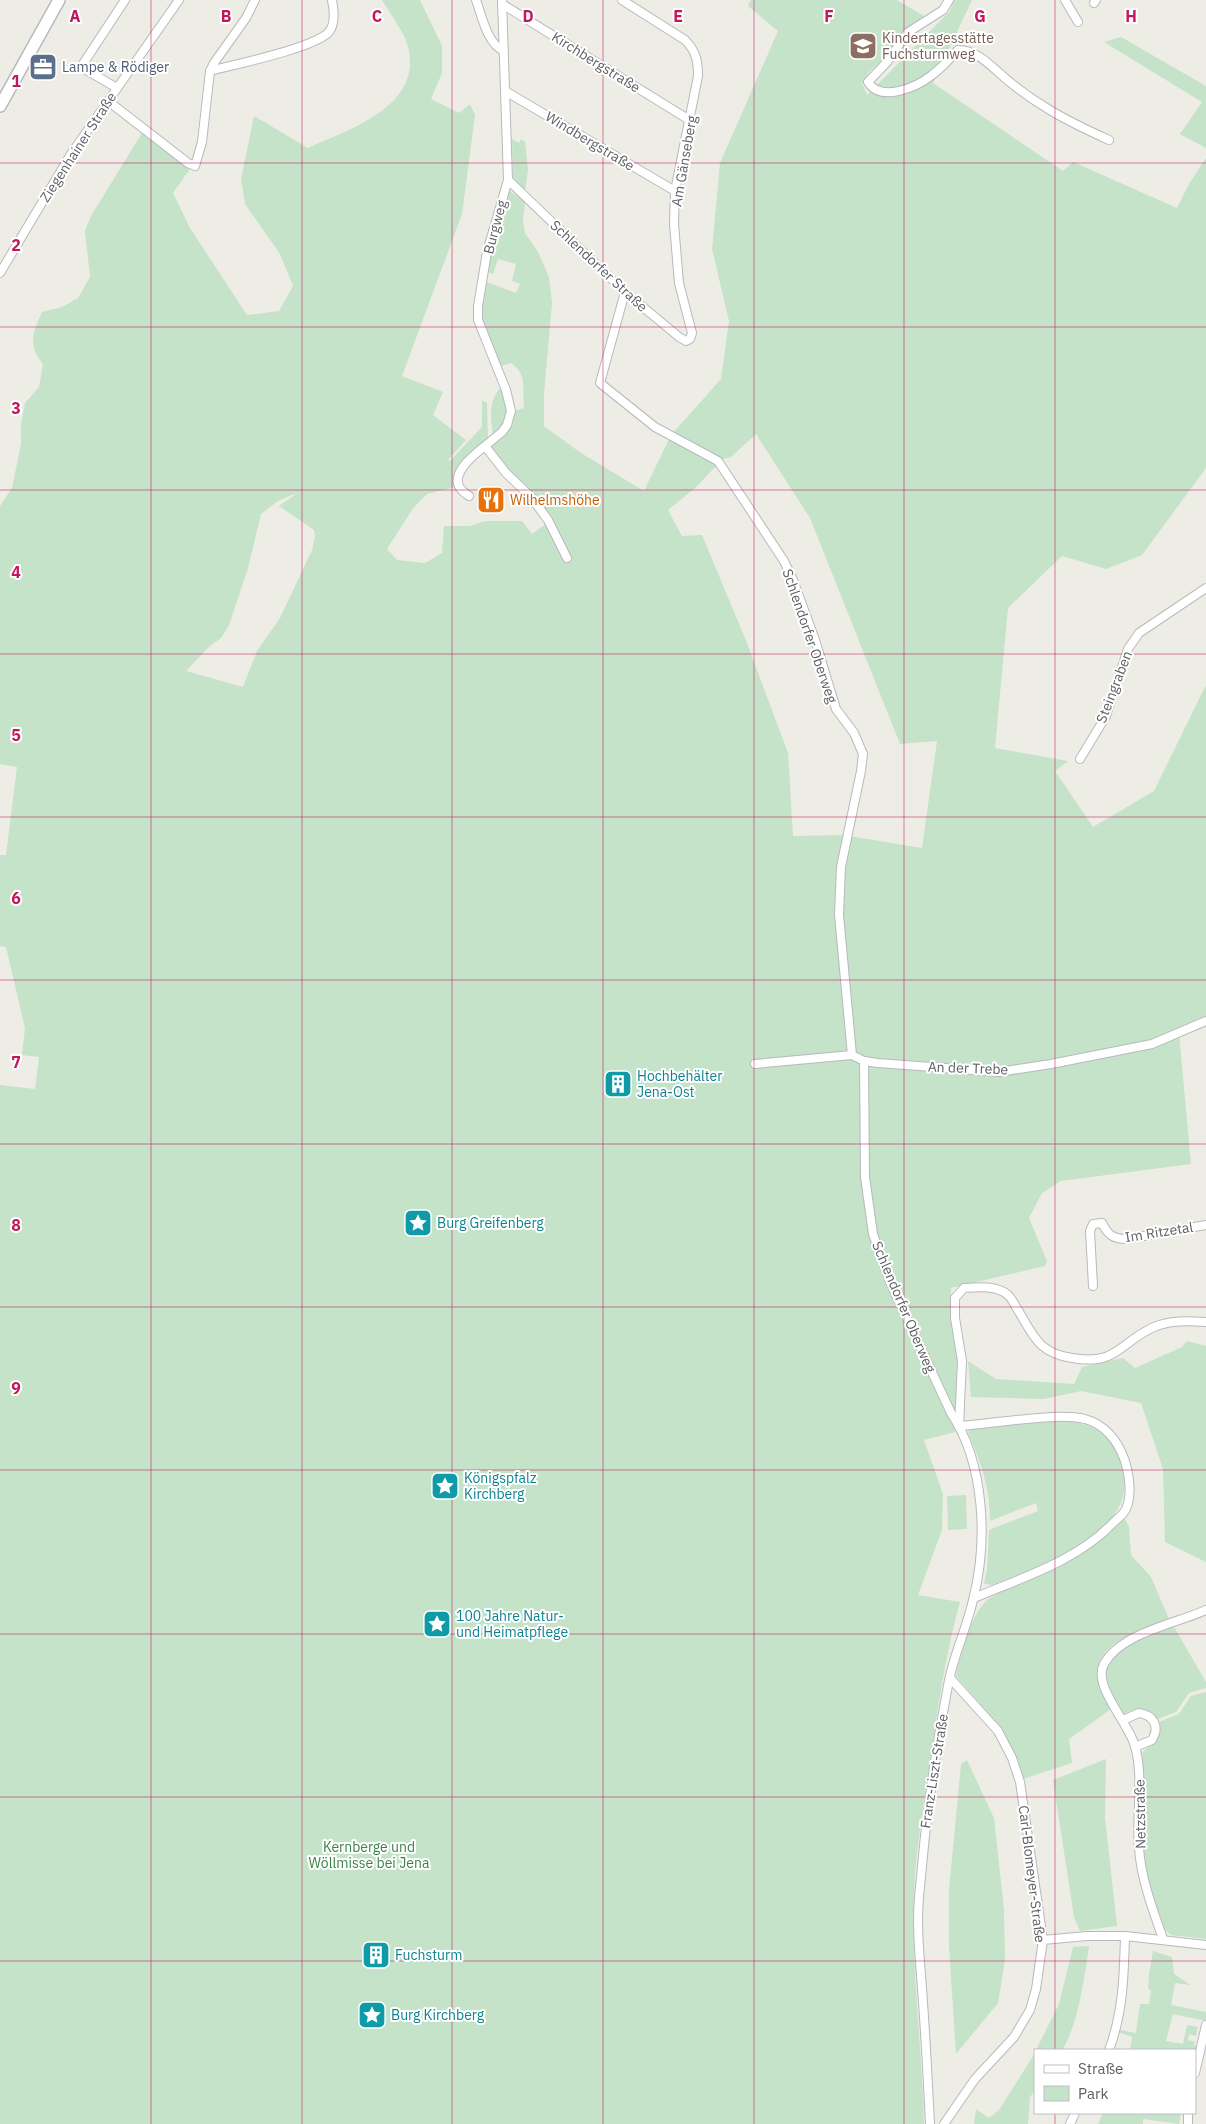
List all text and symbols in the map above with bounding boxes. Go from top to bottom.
text: A [70,6,81,26]
text: B [221,6,232,26]
text: C [372,6,382,26]
text: D [522,6,534,26]
text: E [673,6,683,26]
text: F [824,6,834,26]
text: G [974,6,986,26]
text: H [1125,6,1137,26]
street label: Kirchbergstraße [548,28,644,97]
place label: Kindertagesstätte Fuchsturmweg [882,29,994,63]
school or university icon: Kindertagesstätte Fuchsturmweg [848,31,878,61]
office icon: Lampe & Rödiger [28,52,58,82]
place label: Lampe & Rödiger [62,58,169,76]
text: 1 [11,71,21,91]
street label: Ziegenhainer Straße [36,88,120,205]
street label: Windbergstraße [542,107,638,175]
street label: Am Gänseberg [667,113,701,208]
street label: Burgweg [479,197,511,256]
street label: Schlendorfer Straße [547,216,652,316]
text: 2 [11,235,21,255]
text: 3 [11,398,21,418]
restaurant icon: Wilhelmshöhe [476,485,506,515]
place label: Wilhelmshöhe [510,491,600,509]
text: 4 [11,562,21,582]
street label: Schlendorfer Oberweg [779,566,842,706]
street label: Steingraben [1092,648,1136,726]
text: 5 [11,725,21,745]
text: 6 [11,888,21,908]
text: 7 [11,1052,21,1072]
street label: An der Trebe [927,1058,1009,1078]
place label: Hochbehälter Jena-Ost [637,1067,722,1101]
building icon: Hochbehälter Jena-Ost [603,1069,633,1099]
place icon: Burg Greifenberg [403,1208,433,1238]
place label: Burg Greifenberg [437,1214,544,1232]
text: 8 [11,1215,21,1235]
street label: Im Ritzetal [1124,1218,1195,1246]
street label: Schlendorfer Oberweg [868,1239,940,1376]
text: 9 [11,1378,21,1398]
place label: Königspfalz Kirchberg [464,1469,537,1503]
place icon: Königspfalz Kirchberg [430,1471,460,1501]
place label: 100 Jahre Natur- und Heimatpflege [456,1607,568,1641]
place icon: 100 Jahre Natur- und Heimatpflege [422,1609,452,1639]
street label: Franz-Liszt-Straße [916,1712,952,1830]
street label: Netzstraße [1130,1779,1150,1849]
street label: Carl-Blomeyer-Straße [1015,1804,1049,1944]
park label: Kernberge und Wöllmisse bei Jena [309,1838,430,1872]
building icon: Fuchsturm [361,1940,391,1970]
place label: Fuchsturm [395,1946,462,1964]
place icon: Burg Kirchberg [357,2000,387,2030]
place label: Burg Kirchberg [391,2006,485,2024]
legend [1034,2049,1196,2114]
text: Straße [1078,2059,1123,2078]
text: Park [1078,2084,1108,2103]

